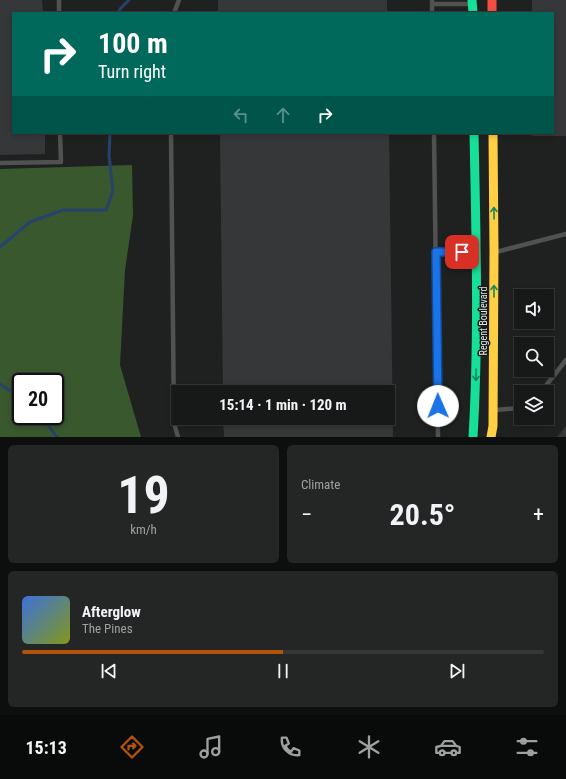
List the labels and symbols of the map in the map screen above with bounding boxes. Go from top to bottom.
one-way arrow [490,207,498,220]
pin [445,235,479,269]
one-way arrow [490,285,498,298]
street label: Regent Boulevard [478,287,489,355]
one-way arrow [472,368,479,381]
speed limit sign: 20 [12,373,64,425]
position arrow [417,385,459,427]

